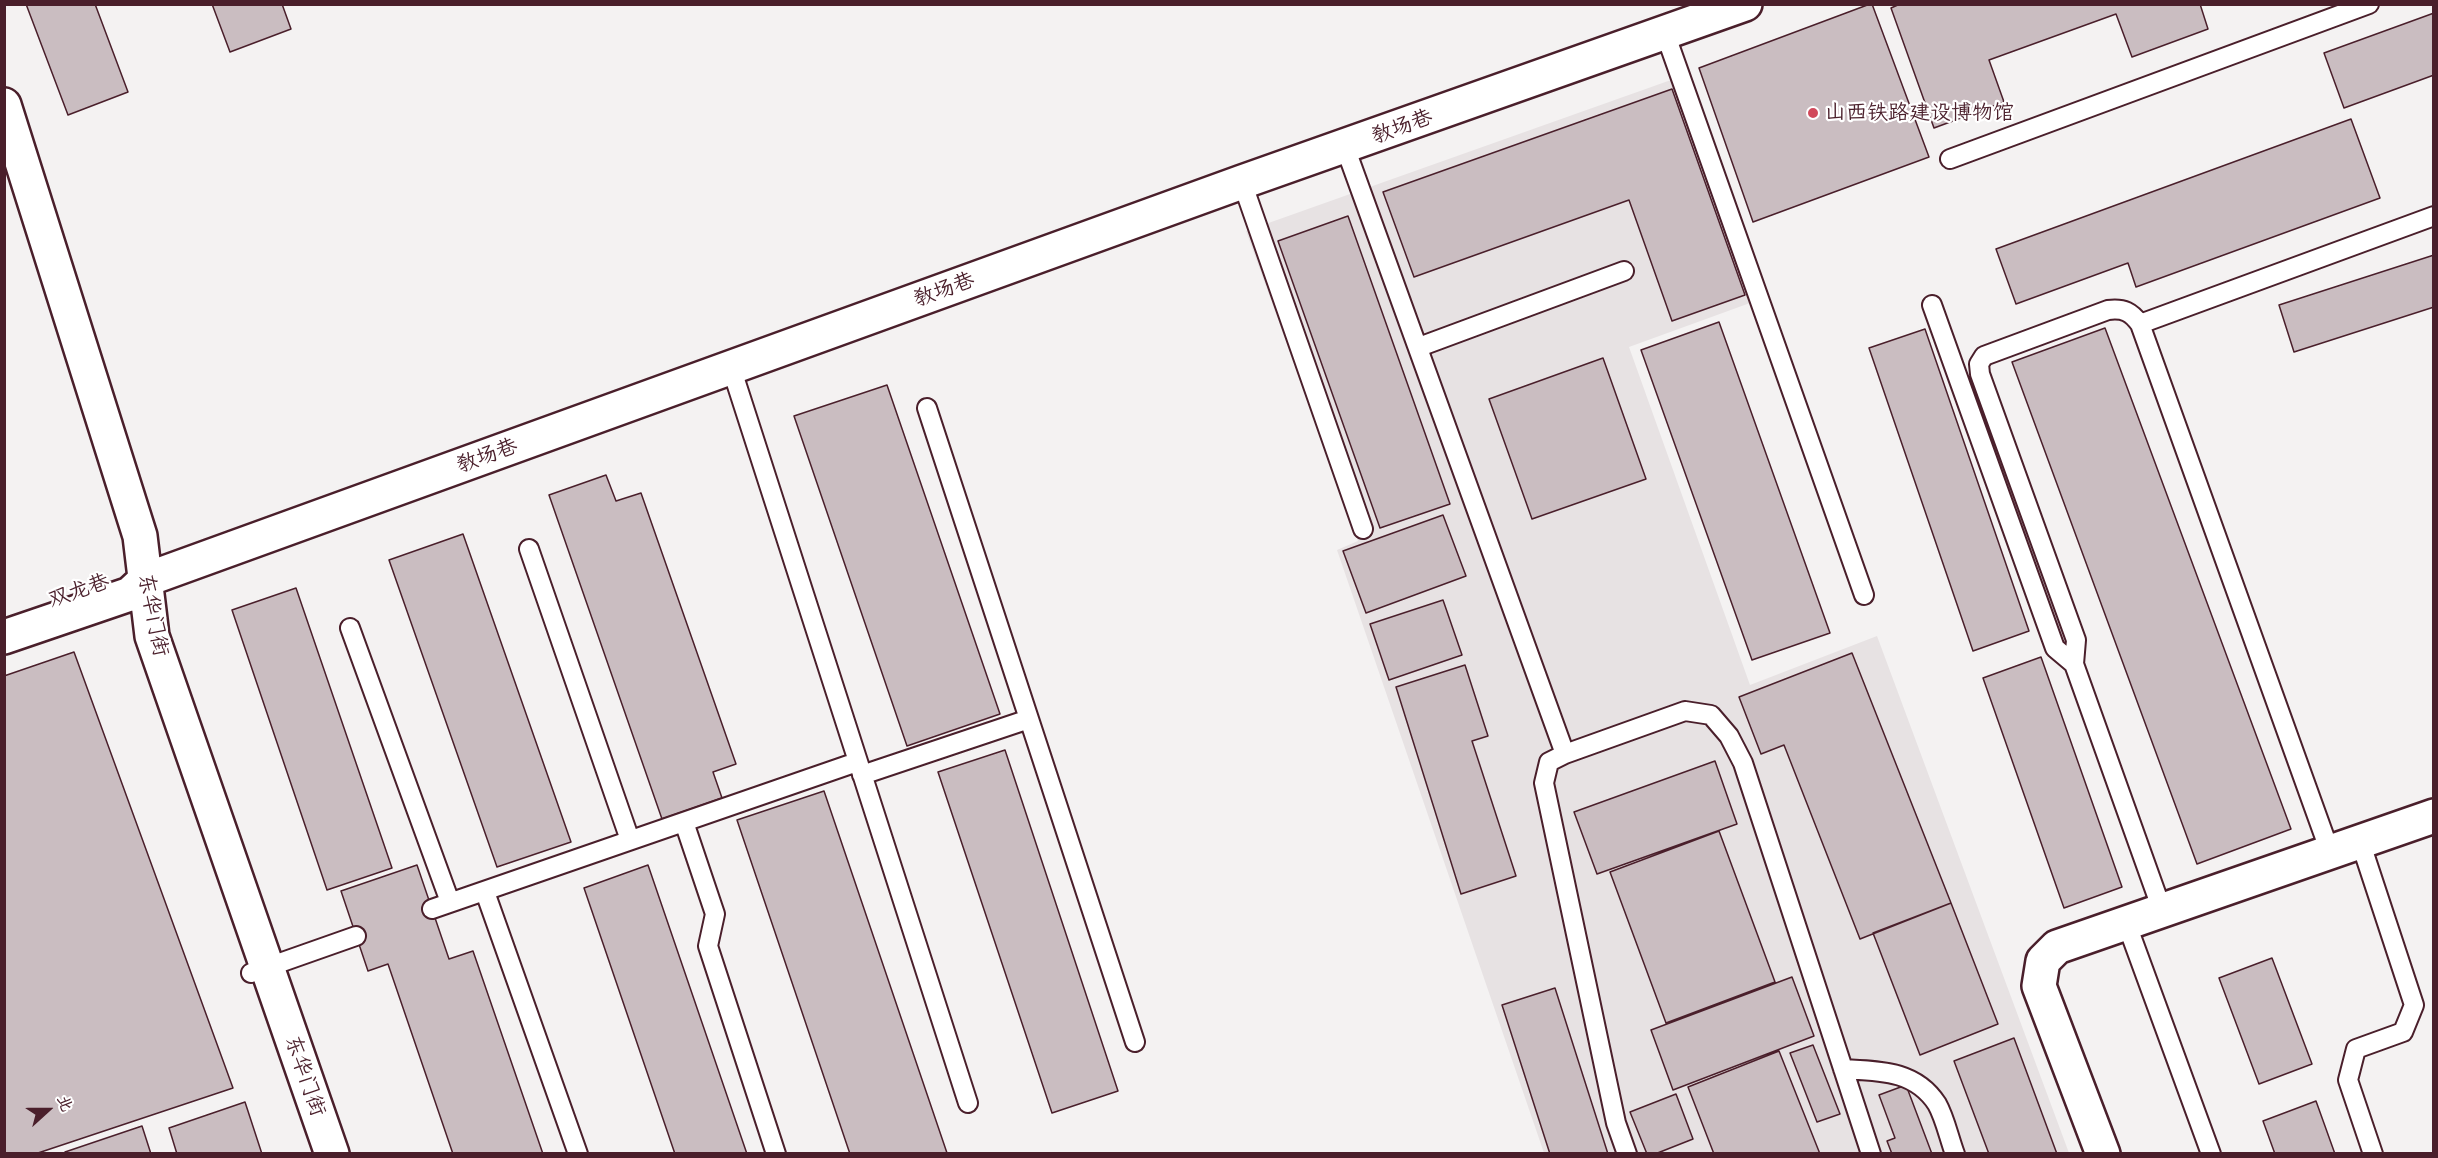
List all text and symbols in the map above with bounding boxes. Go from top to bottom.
place label: 山西铁路建设博物馆 [1825,100,2014,126]
street label: 教场巷 [1368,104,1436,150]
marker: 山西铁路建设博物馆 [1806,106,1820,120]
street label: 教场巷 [910,267,978,313]
street label: 教场巷 [453,433,521,479]
street label: 双龙巷 [45,569,113,613]
street label: 东华门街 [133,571,173,659]
street label: 东华门街 [279,1032,331,1120]
north arrow [18,1080,78,1140]
text: 北 [54,1093,76,1114]

